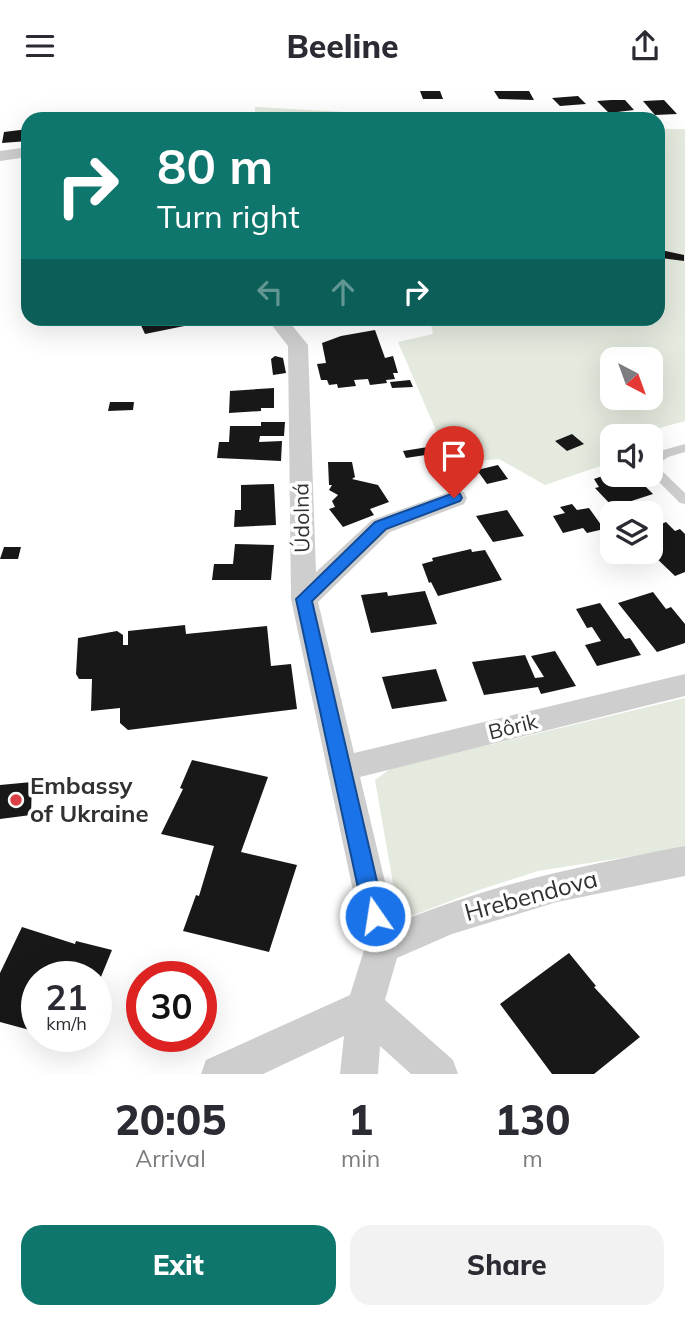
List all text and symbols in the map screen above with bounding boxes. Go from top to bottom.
text: Beeline [286,26,399,66]
icon: menu [21,27,59,65]
icon: share [626,27,664,65]
text: 80 m [157,135,273,196]
icon: right [42,140,133,231]
text: Turn right [157,196,300,236]
icon: left [251,273,289,311]
icon: ahead [324,273,362,311]
icon: right [397,273,435,311]
north arrow [600,347,663,409]
map controls [600,347,663,564]
button: sound [600,424,663,487]
pin [424,426,484,498]
icon: arrive [435,437,473,475]
street label: Údolná [287,483,315,553]
button: layers [600,501,663,564]
street label: Bôrik [485,707,540,745]
place label: Embassy of Ukraine [30,770,149,828]
marker: Embassy of Ukraine [8,792,24,808]
street label: Hrebendova [461,863,600,927]
position arrow [338,879,412,953]
speed limit sign: 30 [126,961,217,1052]
text: 21 [45,975,88,1019]
text: km/h [46,1012,87,1035]
text: 20:05 [115,1093,226,1146]
text: 1 [348,1093,373,1146]
text: 130 [495,1093,570,1146]
text: Arrival [135,1144,206,1173]
text: min [341,1144,380,1173]
text: m [522,1144,543,1173]
button: Exit [21,1225,336,1305]
button: Share [350,1225,664,1305]

